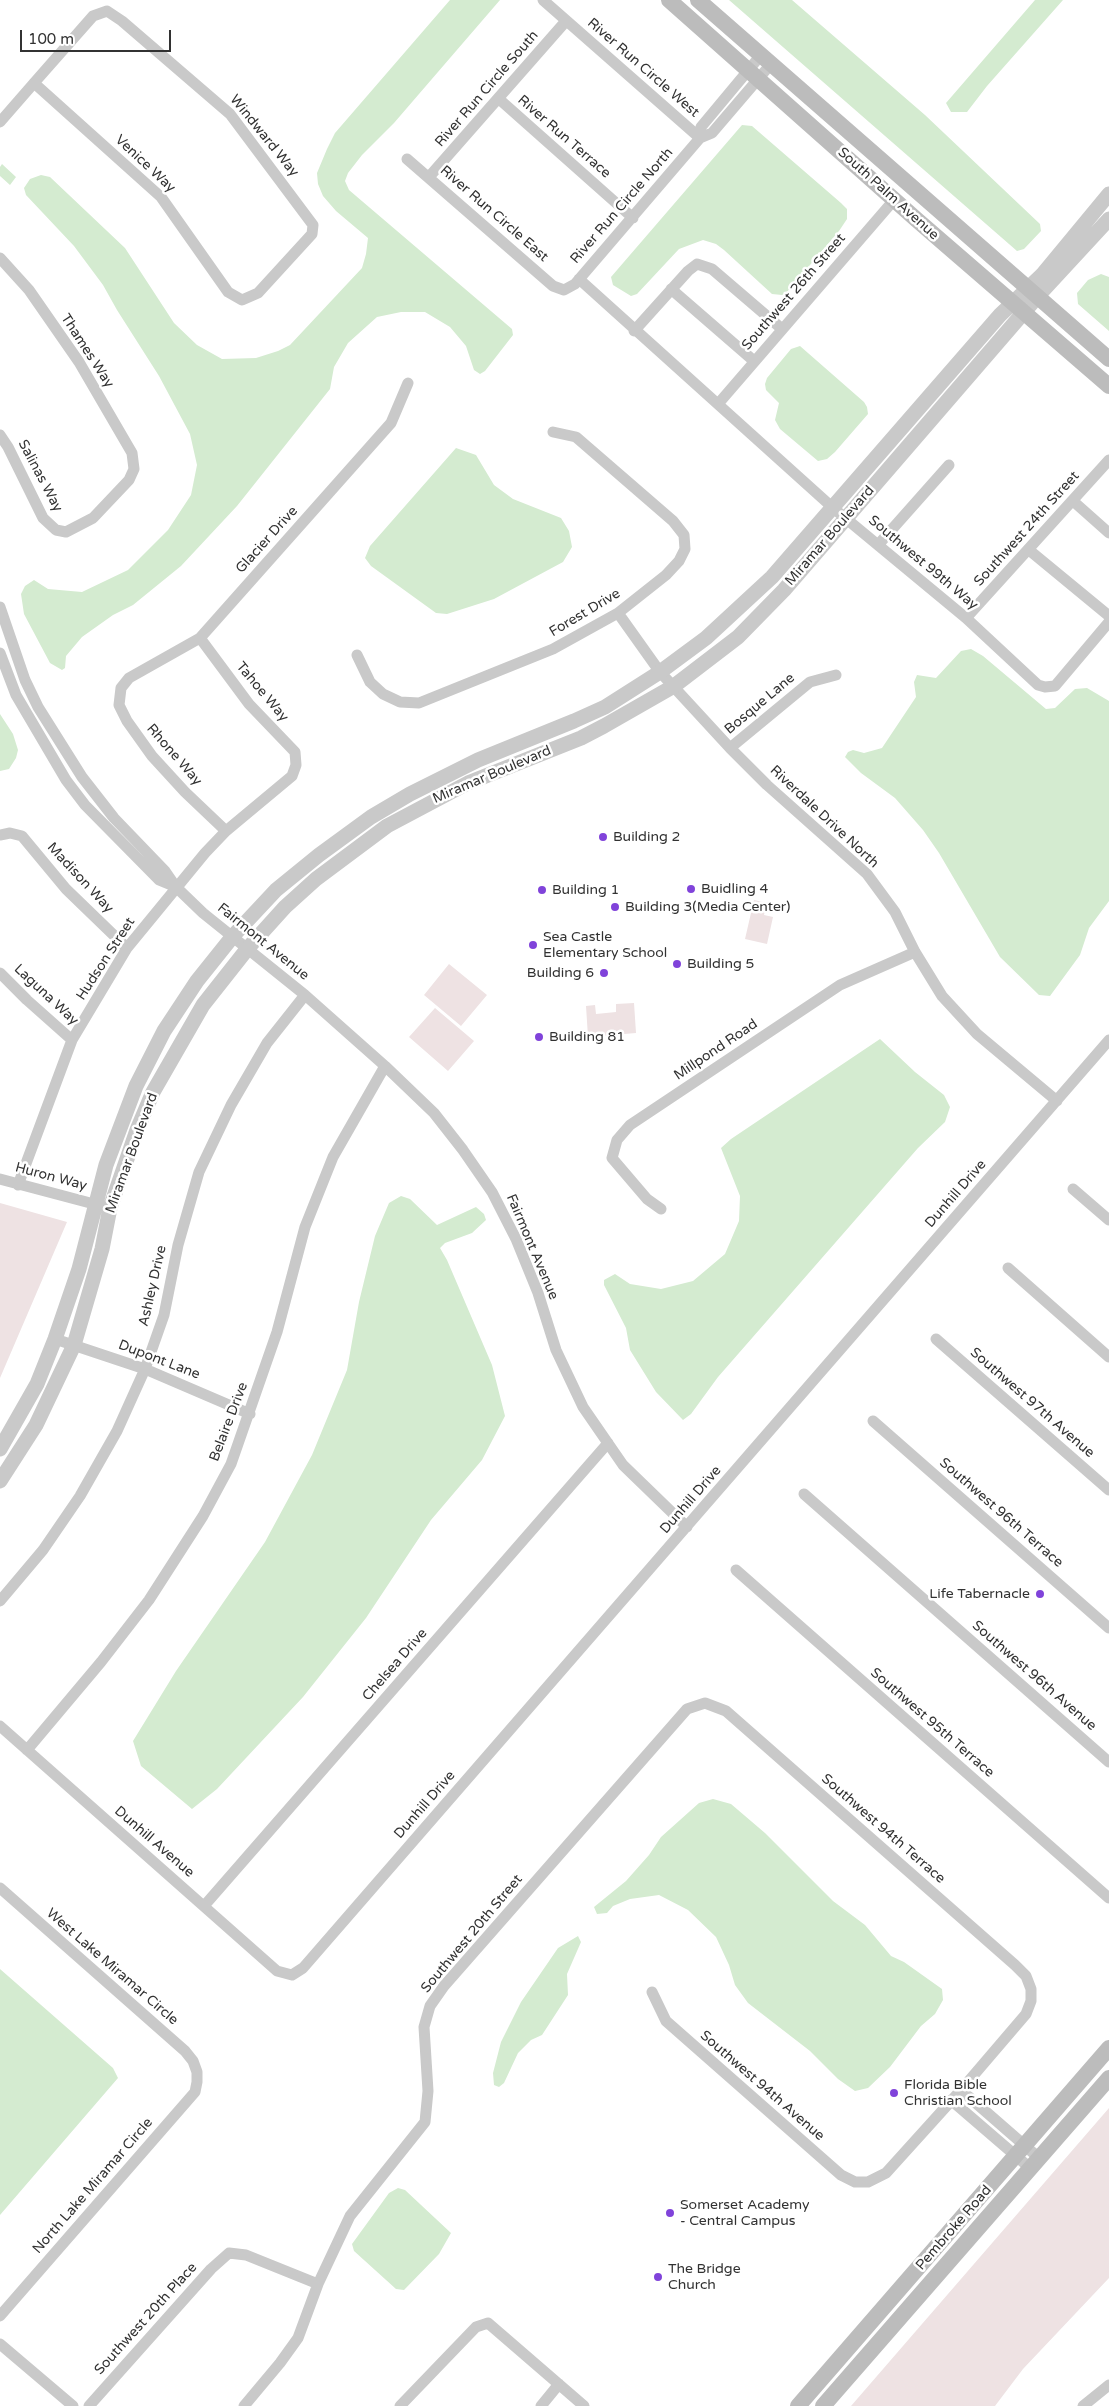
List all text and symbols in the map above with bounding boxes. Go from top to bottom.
street label: River Run Circle West [584,15,702,121]
scale bar [22,20,174,52]
street label: River Run Circle South [432,27,542,151]
text: 100 m [28,30,74,48]
street label: Windward Way [226,92,302,180]
street label: River Run Terrace [514,92,614,182]
street label: Venice Way [111,132,179,196]
street label: South Palm Avenue [834,144,942,244]
street label: River Run Circle North [567,145,677,267]
street label: River Run Circle East [436,162,552,266]
street label: Southwest 26th Street [739,230,849,354]
street label: Thames Way [57,311,117,391]
street label: Salinas Way [14,437,66,515]
street label: Southwest 24th Street [971,468,1083,590]
street label: Miramar Boulevard [782,483,878,589]
street label: Glacier Drive [233,503,301,577]
street label: Southwest 99th Way [865,512,981,614]
street label: Forest Drive [547,585,623,641]
street label: Tahoe Way [232,659,292,725]
street label: Bosque Lane [722,670,798,738]
street label: Rhone Way [143,721,205,789]
street label: Miramar Boulevard [430,742,554,808]
street label: Riverdale Drive North [766,762,882,872]
place label: Building 2 [613,829,680,845]
marker: Building 2 [597,831,609,843]
street label: Madison Way [43,839,117,917]
place label: Buidling 4 [701,881,768,897]
place label: Building 1 [552,882,619,898]
marker: Buidling 4 [685,883,697,895]
marker: Building 1 [536,884,548,896]
place label: Building 3(Media Center) [625,899,790,915]
street label: Fairmont Avenue [214,900,312,984]
marker: Building 3(Media Center) [609,901,621,913]
street label: Hudson Street [73,915,139,1003]
place label: Sea Castle Elementary School [543,929,667,962]
marker: Sea Castle Elementary School [527,939,539,951]
place label: Building 5 [687,956,754,972]
marker: Building 5 [671,958,683,970]
street label: Laguna Way [10,961,82,1029]
place label: Building 6 [527,965,594,981]
marker: Building 6 [598,967,610,979]
street label: Millpond Road [671,1016,761,1084]
place label: Building 81 [549,1029,625,1045]
marker: Building 81 [533,1031,545,1043]
street label: Miramar Boulevard [102,1090,162,1216]
street label: Dunhill Drive [922,1157,990,1231]
street label: Huron Way [13,1159,89,1195]
street label: Fairmont Avenue [502,1192,562,1302]
street label: Ashley Drive [136,1244,170,1328]
street label: Dupont Lane [116,1337,202,1383]
street label: Southwest 97th Avenue [966,1344,1098,1462]
street label: Belaire Drive [206,1380,252,1464]
street label: Southwest 96th Terrace [936,1455,1066,1571]
street label: Dunhill Drive [657,1463,725,1537]
place label: Life Tabernacle [929,1586,1030,1602]
marker: Life Tabernacle [1034,1588,1046,1600]
street label: Southwest 96th Avenue [968,1617,1100,1735]
street label: Chelsea Drive [359,1625,431,1705]
street label: Southwest 95th Terrace [867,1665,997,1781]
street label: Dunhill Drive [391,1768,459,1842]
street label: Southwest 94th Terrace [818,1771,948,1887]
street label: Dunhill Avenue [111,1803,197,1881]
street label: Southwest 20th Street [418,1871,526,1997]
street label: West Lake Miramar Circle [43,1905,181,2029]
street label: Southwest 94th Avenue [696,2027,828,2145]
place label: Florida Bible Christian School [904,2077,1012,2110]
marker: Florida Bible Christian School [888,2087,900,2099]
street label: North Lake Miramar Circle [29,2115,157,2257]
street label: Pembroke Road [913,2182,995,2274]
place label: Somerset Academy - Central Campus [680,2197,810,2230]
marker: Somerset Academy - Central Campus [664,2207,676,2219]
street label: Southwest 20th Place [91,2259,201,2379]
place label: The Bridge Church [668,2261,741,2294]
marker: The Bridge Church [652,2271,664,2283]

